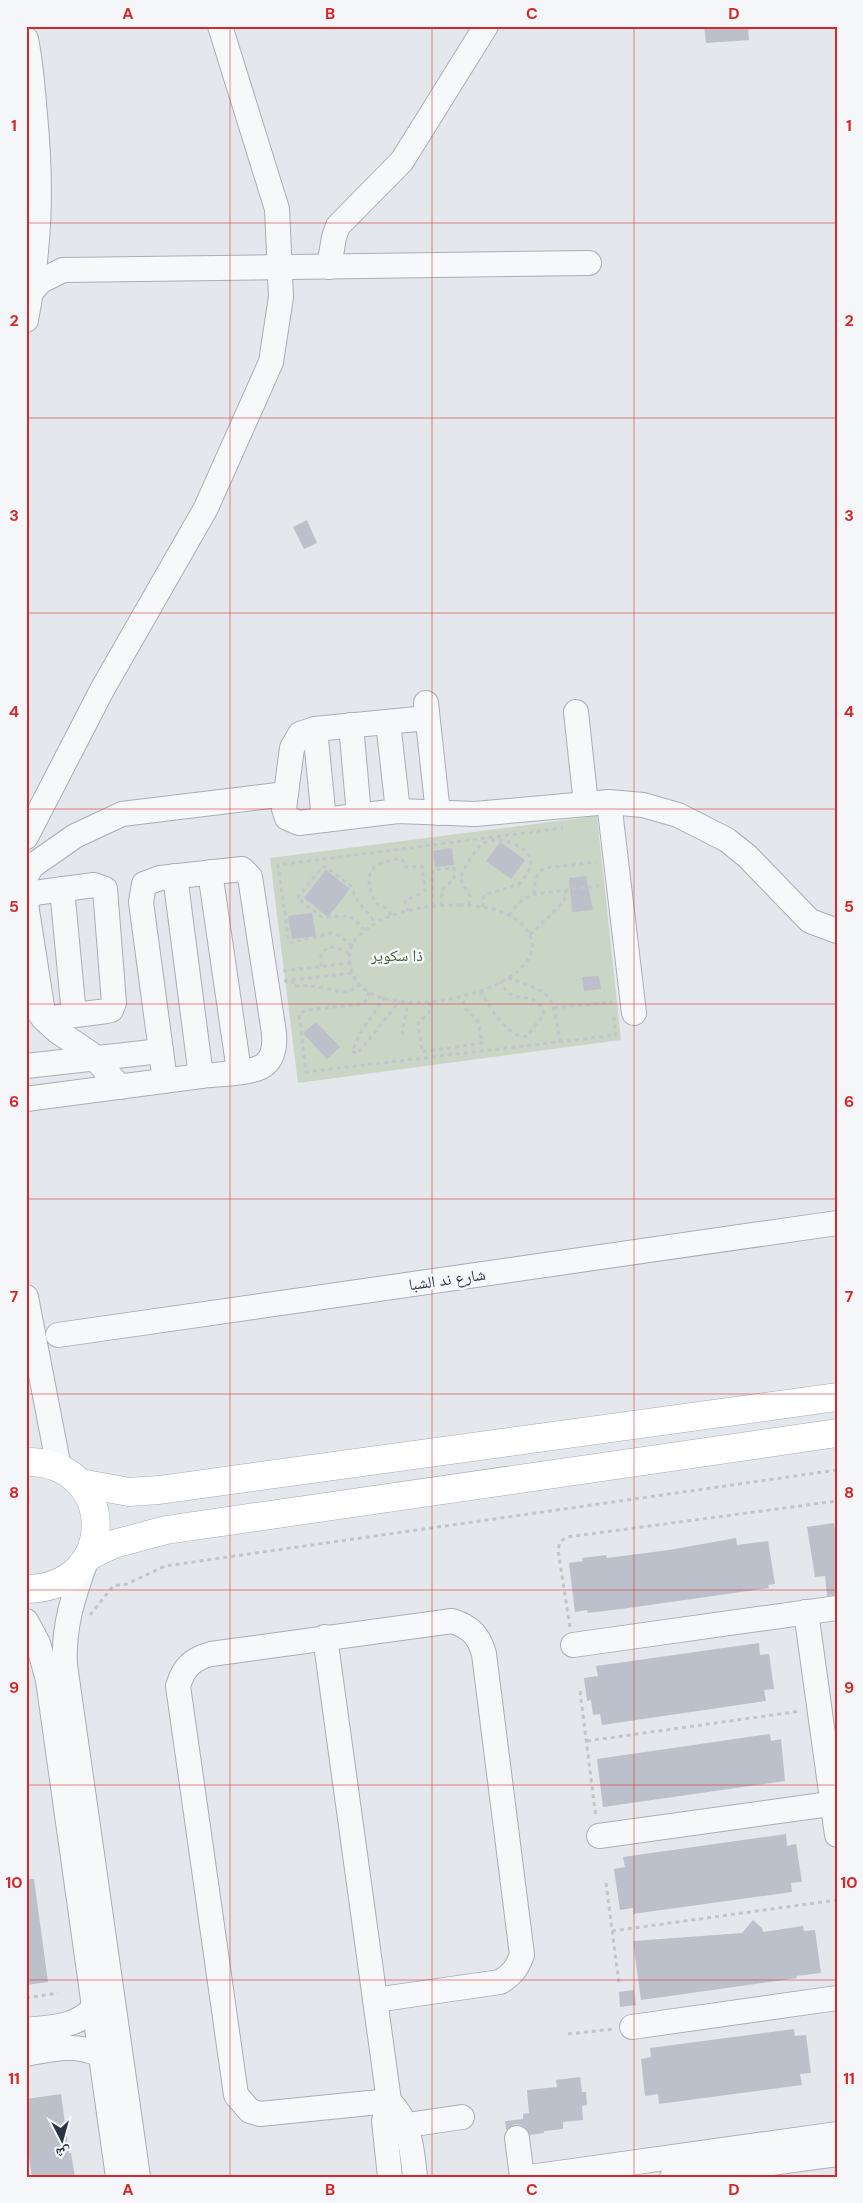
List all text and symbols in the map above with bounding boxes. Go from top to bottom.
text: A [122,3,134,24]
text: B [325,3,335,24]
text: C [526,3,538,24]
text: D [728,3,740,24]
text: 1 [11,115,17,136]
text: 1 [846,115,852,136]
text: 2 [9,310,19,331]
text: 2 [844,310,854,331]
text: 3 [9,505,19,526]
text: 3 [844,505,854,526]
text: 4 [9,701,19,722]
text: 4 [844,701,854,722]
text: 5 [9,896,19,917]
text: 5 [844,896,854,917]
park label: ذا سكوير [370,945,423,966]
text: 6 [9,1091,19,1112]
text: 6 [844,1091,854,1112]
street label: شارع ند الشبا [407,1264,487,1295]
text: 7 [10,1286,19,1307]
text: 7 [845,1286,854,1307]
text: 8 [9,1482,19,1503]
text: 8 [844,1482,854,1503]
text: 9 [9,1677,19,1698]
text: 9 [844,1677,854,1698]
text: 10 [5,1872,23,1893]
text: 10 [840,1872,858,1893]
text: 11 [8,2068,20,2089]
text: 11 [843,2068,855,2089]
north arrow [38,2116,88,2166]
text: ش [55,2143,72,2163]
text: A [122,2179,134,2200]
text: B [325,2179,335,2200]
text: C [526,2179,538,2200]
text: D [728,2179,740,2200]

